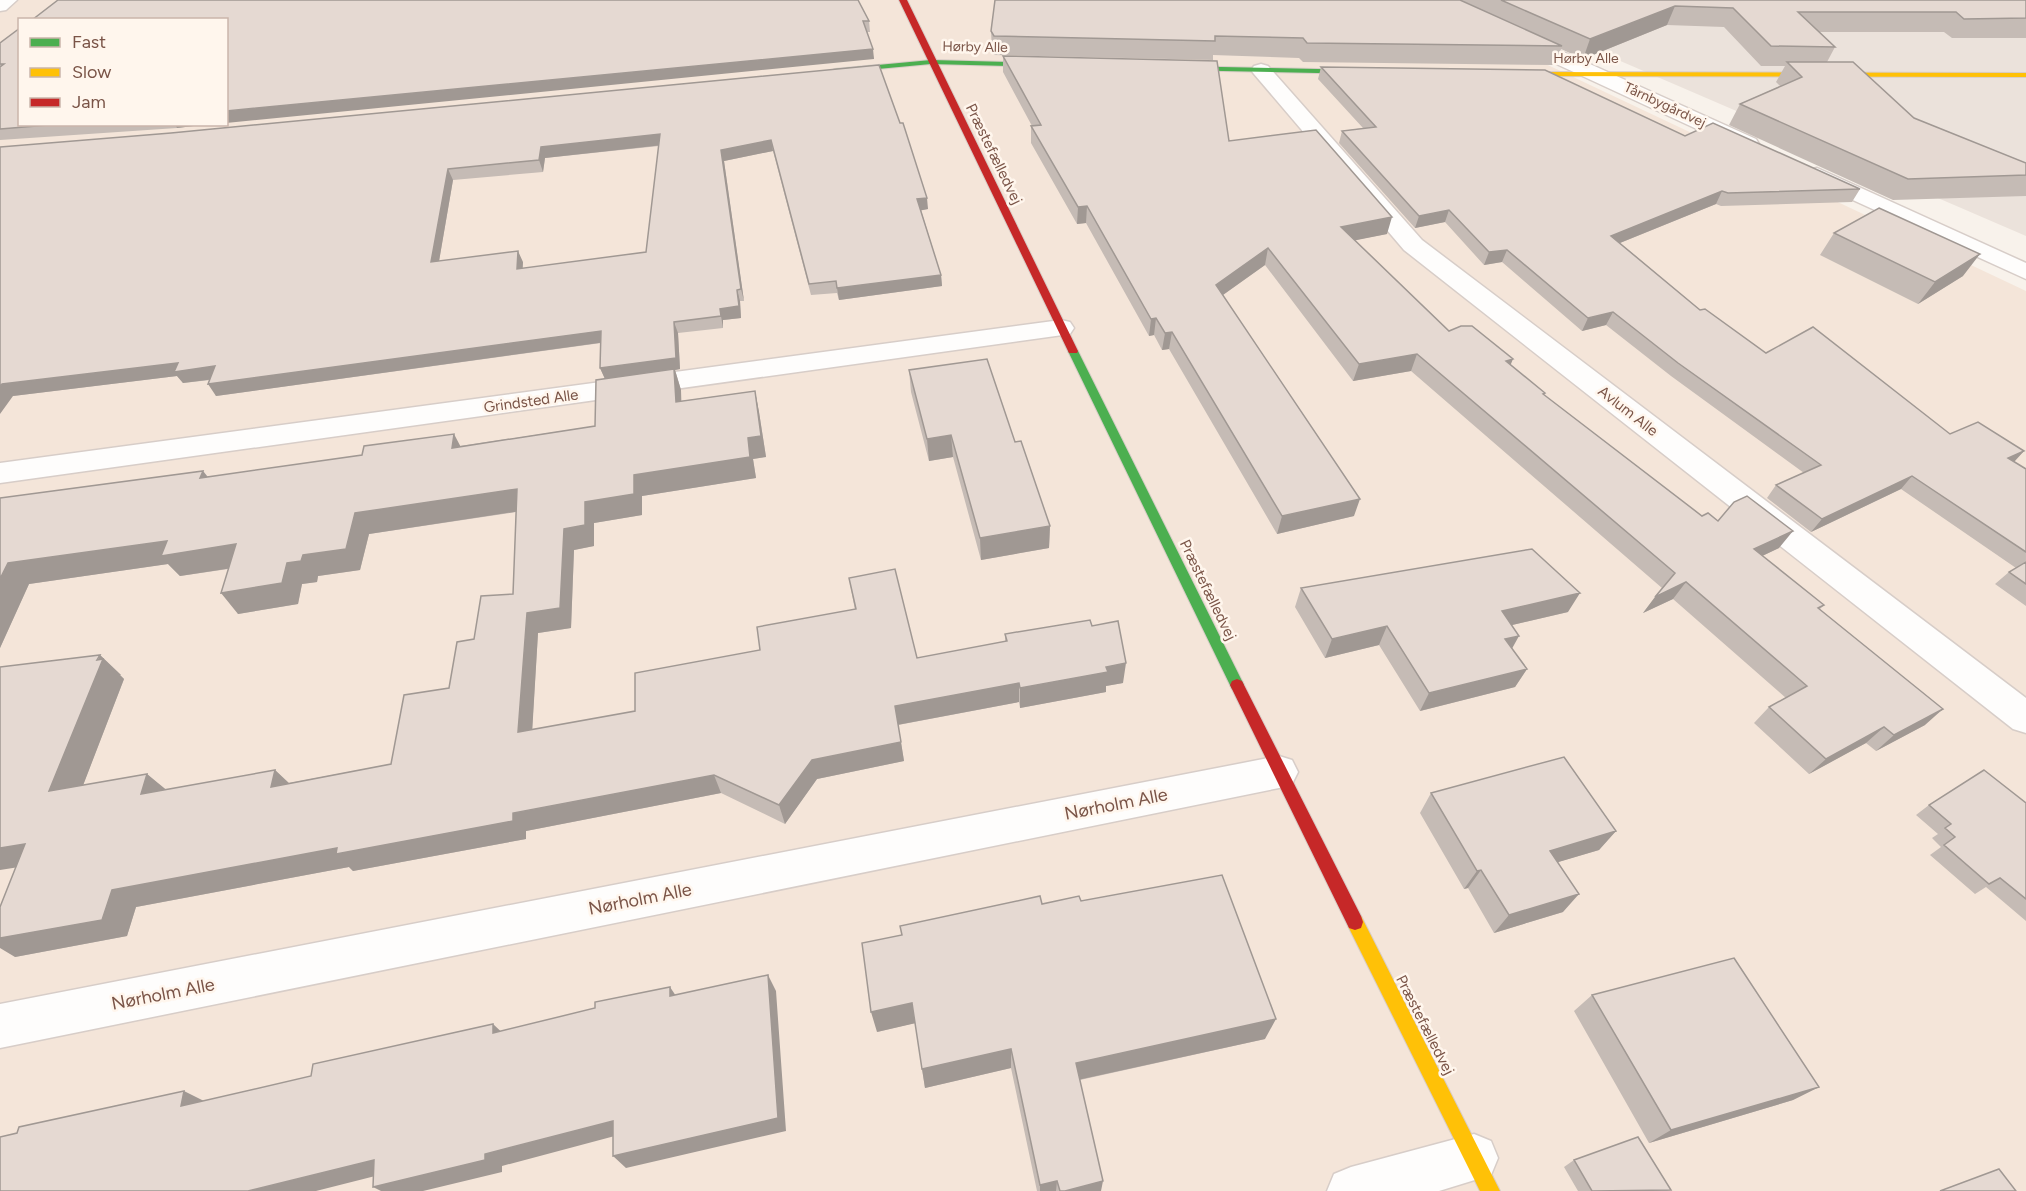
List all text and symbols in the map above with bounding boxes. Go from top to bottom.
legend [18,18,228,126]
text: Fast [72,31,106,53]
street label: Hørby Alle [942,38,1008,56]
street label: Hørby Alle [1553,50,1619,67]
text: Slow [72,61,111,83]
street label: Tårnbygårdvej [1621,79,1709,131]
text: Jam [72,91,106,113]
street label: Præstefælledvej [962,101,1026,207]
street label: Avlum Alle [1595,382,1661,440]
street label: Grindsted Alle [483,385,579,417]
street label: Præstefælledvej [1176,537,1240,643]
street label: Nørholm Alle [1063,783,1170,825]
street label: Nørholm Alle [587,878,694,920]
street label: Præstefælledvej [1392,972,1458,1078]
street label: Nørholm Alle [110,973,217,1015]

